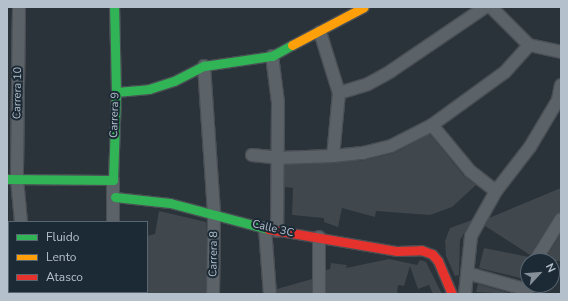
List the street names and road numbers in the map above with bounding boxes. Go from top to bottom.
street label: Carrera 10 [11,67,25,119]
street label: Carrera 9 [108,92,122,138]
street label: Calle 3C [251,218,295,240]
street label: Carrera 8 [207,231,221,277]

